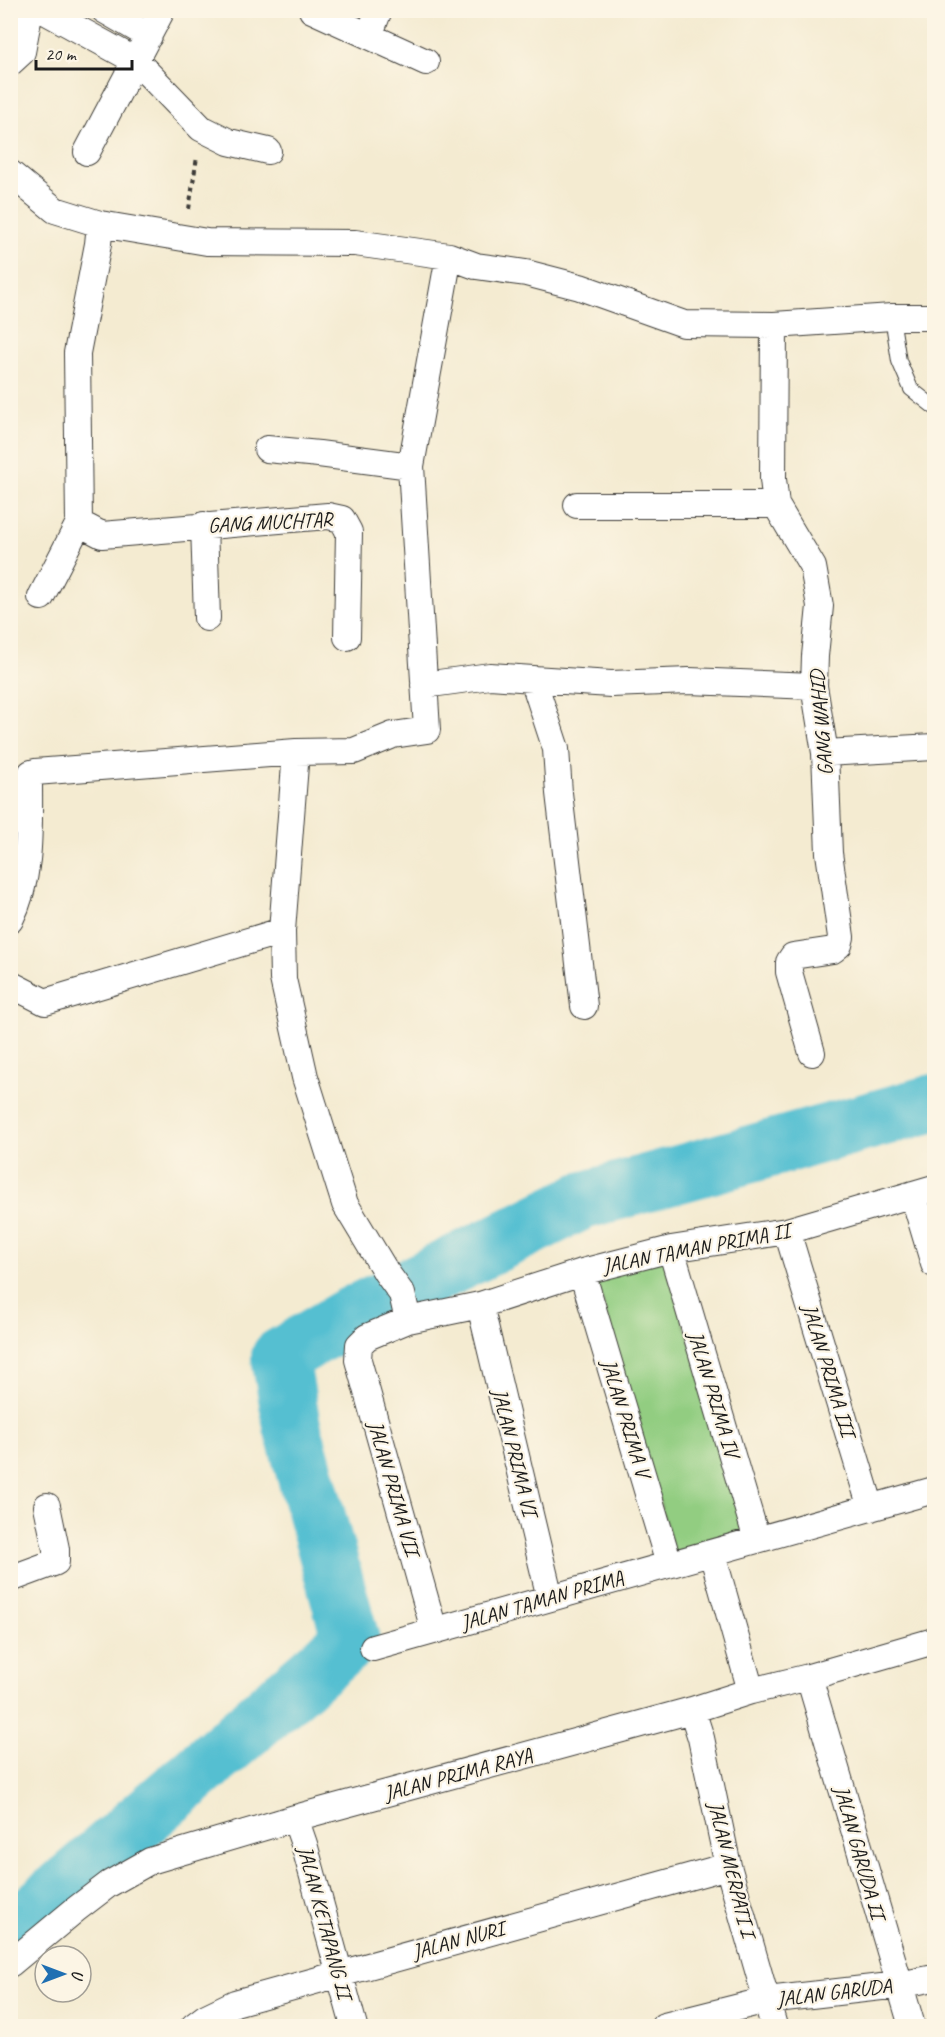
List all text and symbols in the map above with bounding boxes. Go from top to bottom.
scale bar [36,33,132,71]
text: 20 m [45,43,78,65]
street label: GANG MUCHTAR [207,506,335,538]
street label: GANG WAHID [803,667,839,777]
street label: JALAN TAMAN PRIMA II [599,1216,796,1279]
street label: JALAN PRIMA III [796,1300,863,1444]
street label: JALAN PRIMA IV [682,1327,747,1464]
street label: JALAN PRIMA V [595,1355,657,1484]
street label: JALAN PRIMA VI [486,1385,544,1523]
street label: JALAN PRIMA VII [362,1417,427,1563]
street label: JALAN TAMAN PRIMA [457,1564,627,1636]
street label: JALAN PRIMA RAYA [380,1742,535,1807]
street label: JALAN GARUDA II [828,1781,893,1926]
street label: JALAN MERPATI I [702,1798,762,1944]
street label: JALAN KETAPANG II [292,1842,359,2006]
street label: JALAN NURI [408,1914,511,1965]
north arrow [33,1944,93,2004]
text: U [67,1970,87,1981]
street label: JALAN GARUDA [774,1972,893,2012]

